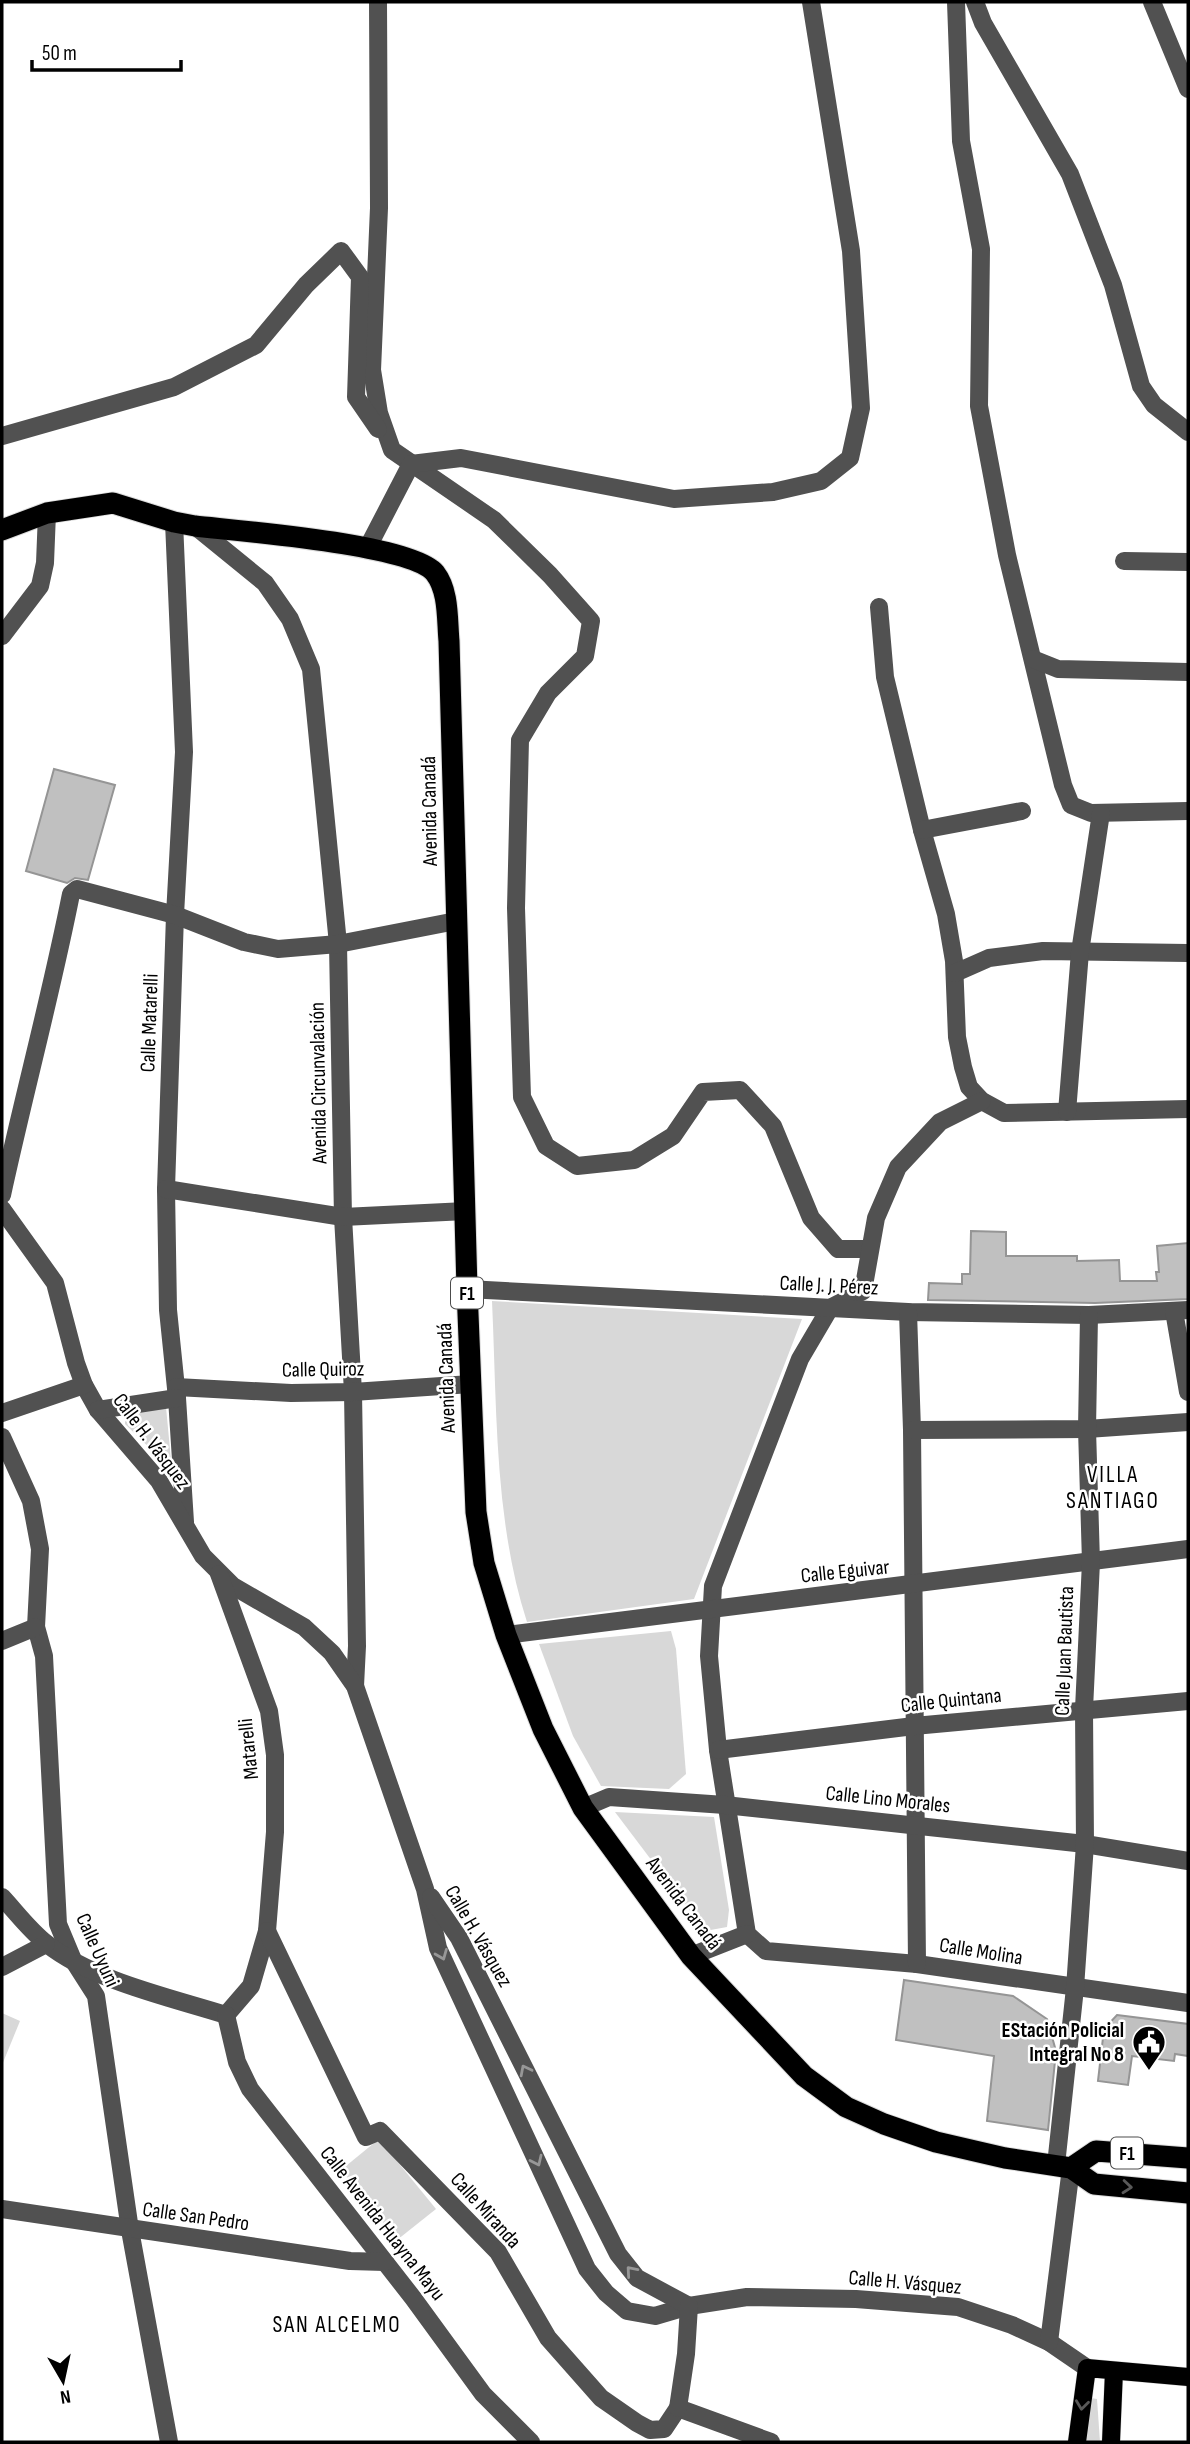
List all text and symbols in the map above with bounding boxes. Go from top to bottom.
scale bar [32,28,180,72]
text: 50 m [42,41,77,66]
street label: Avenida Canadá [416,756,443,867]
street label: Calle Matarelli [135,973,164,1073]
street label: Avenida Circunvalación [305,1002,332,1165]
street label: Calle J. J. Pérez [779,1270,880,1301]
road number: F1 [451,1278,483,1308]
street label: Avenida Canadá [432,1323,461,1434]
street label: Calle Quiroz [282,1356,365,1383]
street label: Calle H. Vásquez [107,1388,196,1494]
district label: VILLA SANTIAGO [1066,1461,1160,1515]
street label: Calle Eguivar [799,1554,891,1589]
street label: Calle Juan Bautista [1050,1586,1079,1716]
street label: Calle Quintana [899,1683,1003,1718]
street label: Matarelli [233,1717,264,1781]
street label: Calle Lino Morales [824,1781,951,1818]
street label: Avenida Canadá [640,1851,727,1955]
street label: Calle H. Vásquez [439,1881,518,1992]
street label: Calle Uyuni [70,1910,125,1991]
street label: Calle Molina [937,1933,1024,1970]
one-way arrow [433,1948,447,1960]
place label: EStación Policial Integral No 8 [1002,2018,1124,2067]
public building icon: EStación Policial Integral No 8 [1130,2023,1168,2072]
one-way arrow [520,2065,534,2077]
road number: F1 [1111,2138,1143,2168]
street label: Calle Avenida Huayna Mayu [315,2141,451,2305]
one-way arrow [529,2154,543,2167]
street label: Calle Miranda [445,2167,526,2253]
one-way arrow [1122,2179,1133,2194]
street label: Calle San Pedro [141,2197,251,2236]
street label: Calle H. Vásquez [847,2265,963,2300]
one-way arrow [627,2266,640,2278]
district label: SAN ALCELMO [272,2311,402,2339]
north arrow [28,2346,98,2416]
text: N [59,2384,72,2408]
one-way arrow [1075,2399,1090,2411]

